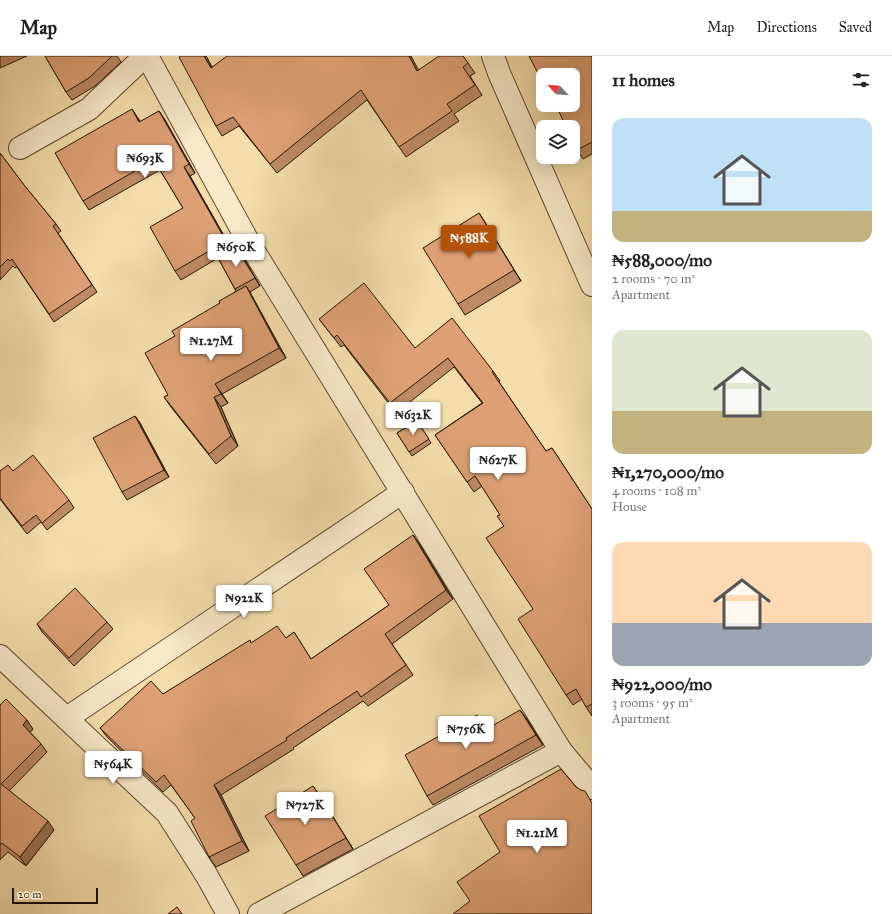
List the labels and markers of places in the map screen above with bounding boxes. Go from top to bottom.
pin: ₦693K [117,145,173,179]
pin: ₦588K [441,225,497,259]
pin: ₦650K [208,234,264,268]
pin: ₦1.27M [178,328,244,362]
pin: ₦632K [385,402,441,436]
pin: ₦627K [470,447,526,481]
pin: ₦922K [216,585,272,619]
pin: ₦756K [438,716,494,750]
pin: ₦564K [85,751,141,785]
pin: ₦727K [277,792,333,826]
pin: ₦1.21M [504,820,570,854]

